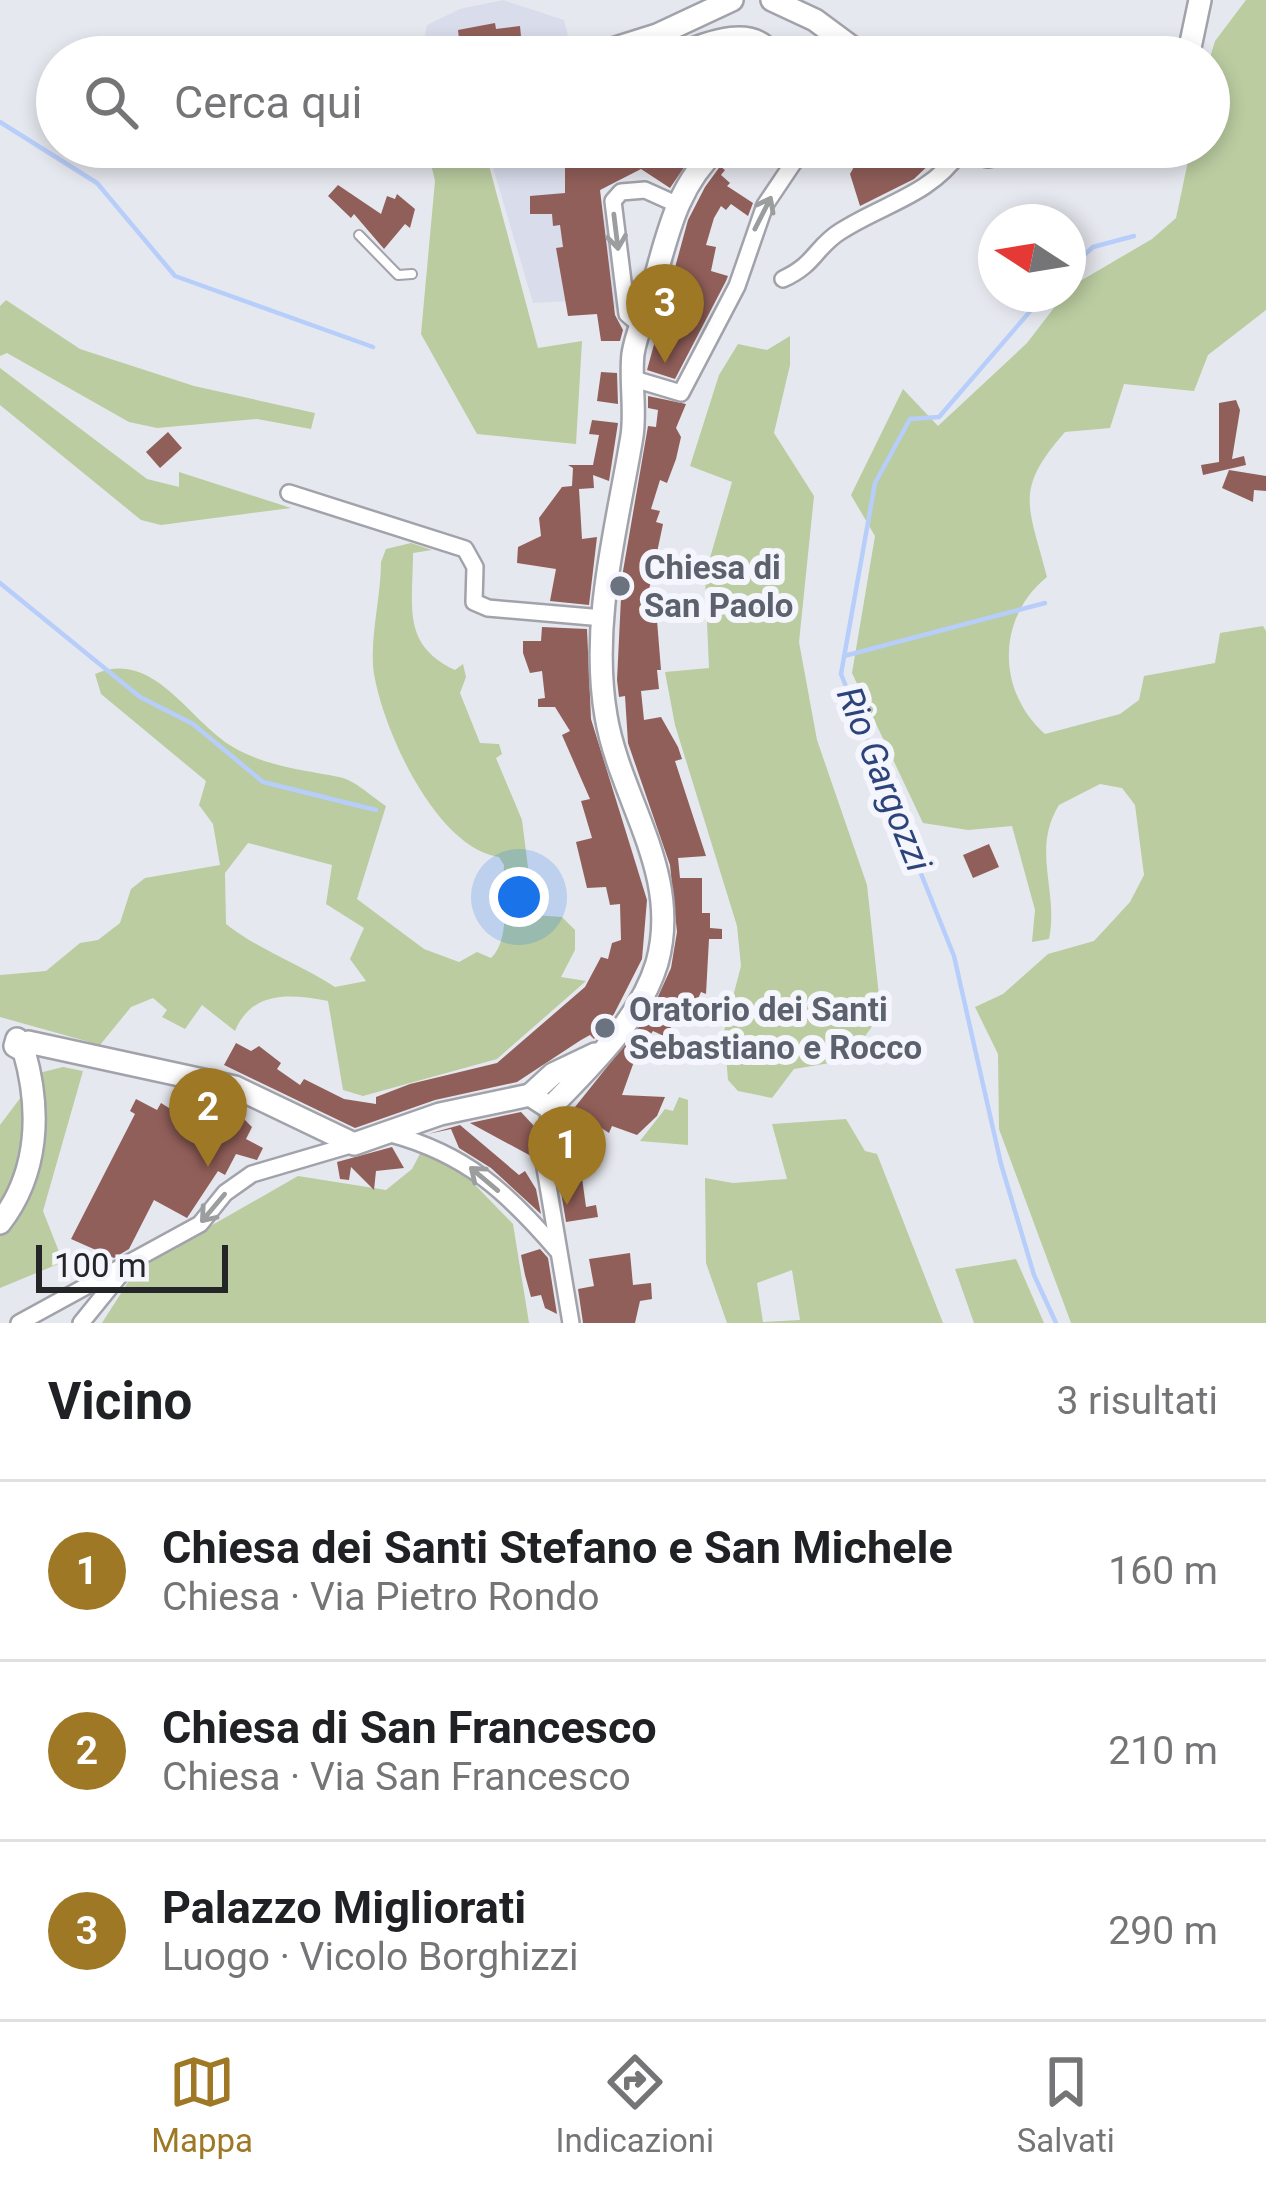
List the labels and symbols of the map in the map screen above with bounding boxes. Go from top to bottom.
one-way arrow [752,195,775,231]
north arrow [978,204,1086,312]
one-way arrow [606,211,628,250]
pin: 3 [626,264,704,363]
place label: Chiesa di San Paolo [644,548,793,625]
marker: Chiesa di San Paolo [607,573,633,599]
water label: Rio Gargozzi [828,681,940,878]
your location [489,867,549,927]
place label: Oratorio dei Santi Sebastiano e Rocco [629,990,922,1067]
marker: Oratorio dei Santi Sebastiano e Rocco [592,1015,618,1041]
pin: 2 [169,1068,247,1167]
pin: 1 [528,1106,606,1205]
one-way arrow [469,1166,500,1194]
one-way arrow [199,1192,227,1223]
scale bar [36,1239,228,1292]

